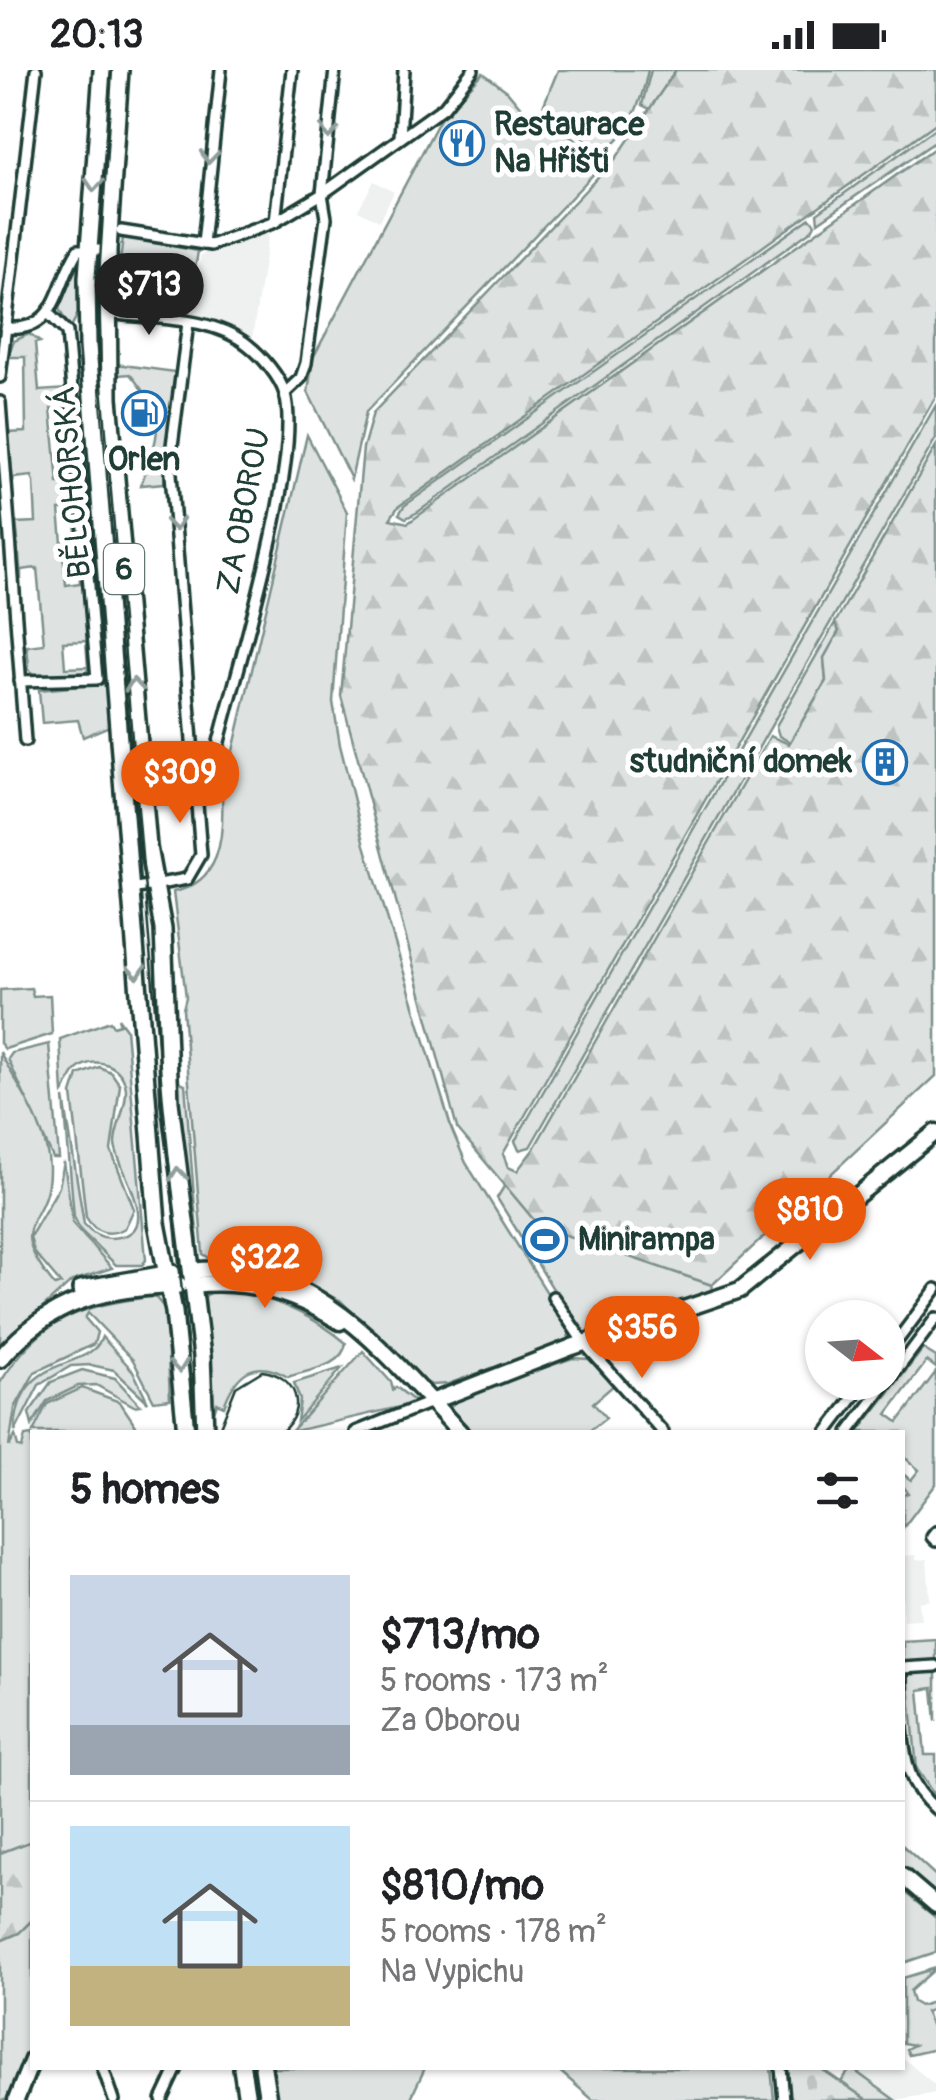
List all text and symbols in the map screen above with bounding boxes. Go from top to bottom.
text: 20:13 [50,11,143,59]
place label: Restaurace Na Hřišti [494,105,645,182]
restaurant icon: Restaurace Na Hřišti [439,120,485,166]
one-way arrow [318,125,340,141]
one-way arrow [199,149,221,165]
one-way arrow [84,178,105,194]
pin: $713 [90,253,208,338]
text: $713 [117,265,181,305]
street label: BĚLOHORSKÁ [43,384,100,580]
fuel station icon: Orlen [121,390,167,436]
street label: ZA OBOROU [208,425,280,597]
place label: Orlen [108,440,180,480]
one-way arrow [164,516,186,532]
road number: 6 [104,544,144,594]
one-way arrow [123,677,145,693]
building icon: studniční domek [862,739,908,785]
pin: $309 [121,741,239,826]
place label: studniční domek [630,742,853,782]
text: $309 [143,753,217,793]
one-way arrow [126,965,147,981]
one-way arrow [167,1166,189,1182]
pin: $810 [751,1178,869,1263]
text: $810 [776,1190,844,1230]
sports icon: Minirampa [522,1217,568,1263]
place label: Minirampa [578,1220,715,1260]
pin: $322 [206,1226,324,1311]
text: $322 [230,1238,300,1278]
pin: $356 [583,1296,701,1381]
north arrow [805,1300,905,1400]
map controls [805,1300,905,1400]
text: $356 [606,1308,678,1348]
one-way arrow [168,1359,189,1375]
icon: filters [810,1463,865,1518]
text: 5 homes [70,1464,220,1516]
text: $713/mo [380,1609,540,1661]
icon: home [150,1615,270,1735]
text: 5 rooms · 173 m² [380,1661,609,1701]
text: Za Oborou [380,1701,521,1741]
text: $810/mo [380,1860,544,1912]
icon: home [150,1866,270,1986]
text: 5 rooms · 178 m² [380,1912,607,1952]
text: Na Vypichu [380,1952,524,1992]

